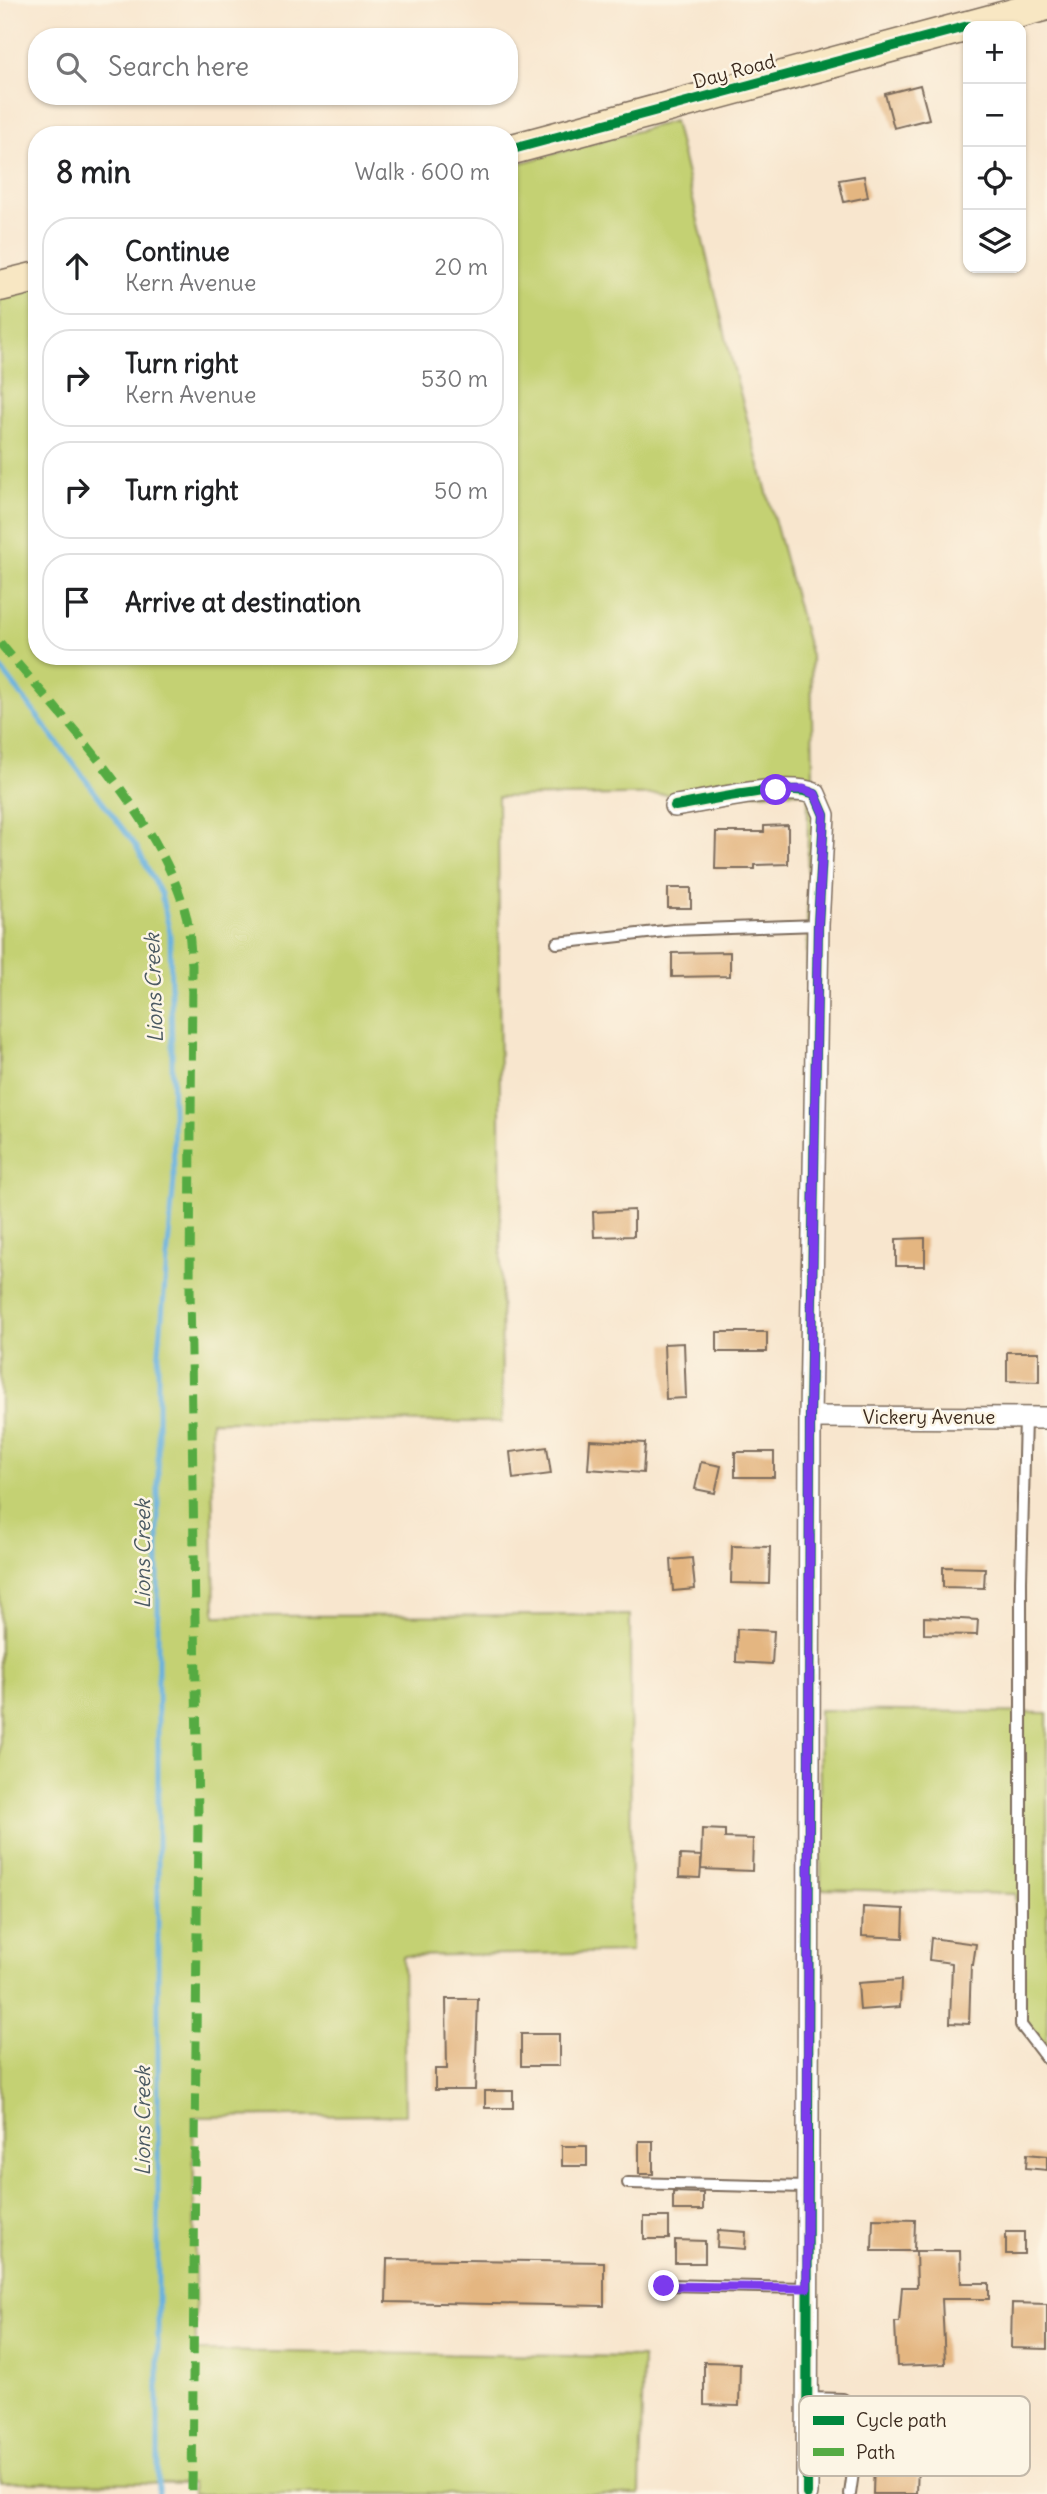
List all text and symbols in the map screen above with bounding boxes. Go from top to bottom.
map controls [963,21,1026,273]
button: + [963,21,1026,84]
search box [28,28,518,105]
icon: search [52,48,90,86]
street label: Day Road [690,49,778,93]
text: Search here [108,50,249,83]
button: − [963,84,1026,147]
button: locate [963,147,1026,210]
text: 8 min [56,153,131,191]
text: Walk · 600 m [355,157,490,186]
button: layers [963,210,1026,273]
text: Continue [125,235,230,268]
icon: ahead [58,247,96,285]
text: 20 m [435,252,488,281]
text: Kern Avenue [125,268,256,297]
text: Turn right [125,347,238,380]
icon: right [58,359,96,397]
text: 530 m [421,364,488,393]
text: Kern Avenue [125,380,256,409]
icon: right [58,471,96,509]
text: Turn right [125,474,238,507]
text: 50 m [434,476,488,505]
icon: arrive [58,583,96,621]
text: Arrive at destination [125,586,361,619]
route start [760,774,791,805]
water label: Lions Creek [138,931,169,1043]
street label: Vickery Avenue [863,1405,995,1429]
water label: Lions Creek [129,1498,156,1609]
water label: Lions Creek [129,2065,156,2176]
route end [648,2270,679,2301]
legend [799,2396,1030,2476]
text: Cycle path [856,2408,947,2432]
text: Path [856,2440,895,2464]

